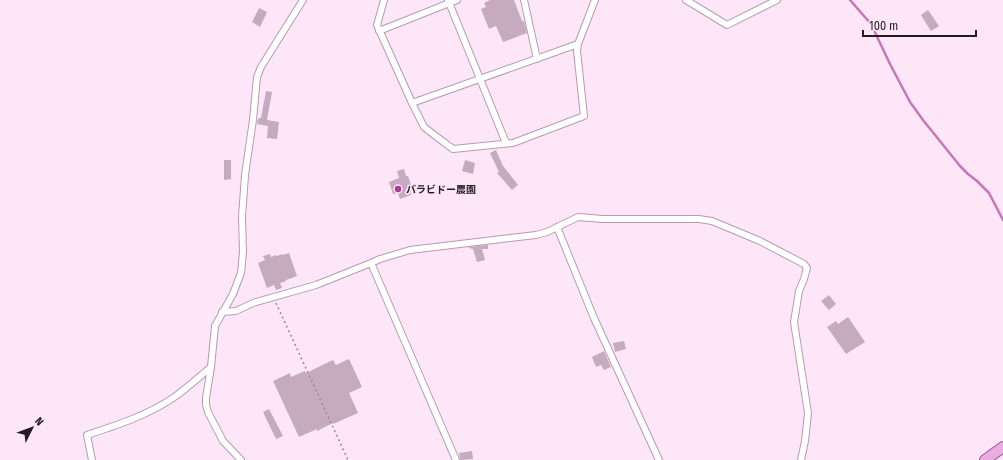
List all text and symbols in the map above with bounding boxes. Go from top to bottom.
scale bar [863,12,976,38]
text: 100 m [869,19,898,33]
marker: バラビドー農園 [393,184,403,194]
place label: バラビドー農園 [406,184,476,196]
north arrow [12,408,52,448]
text: N [32,415,46,428]

